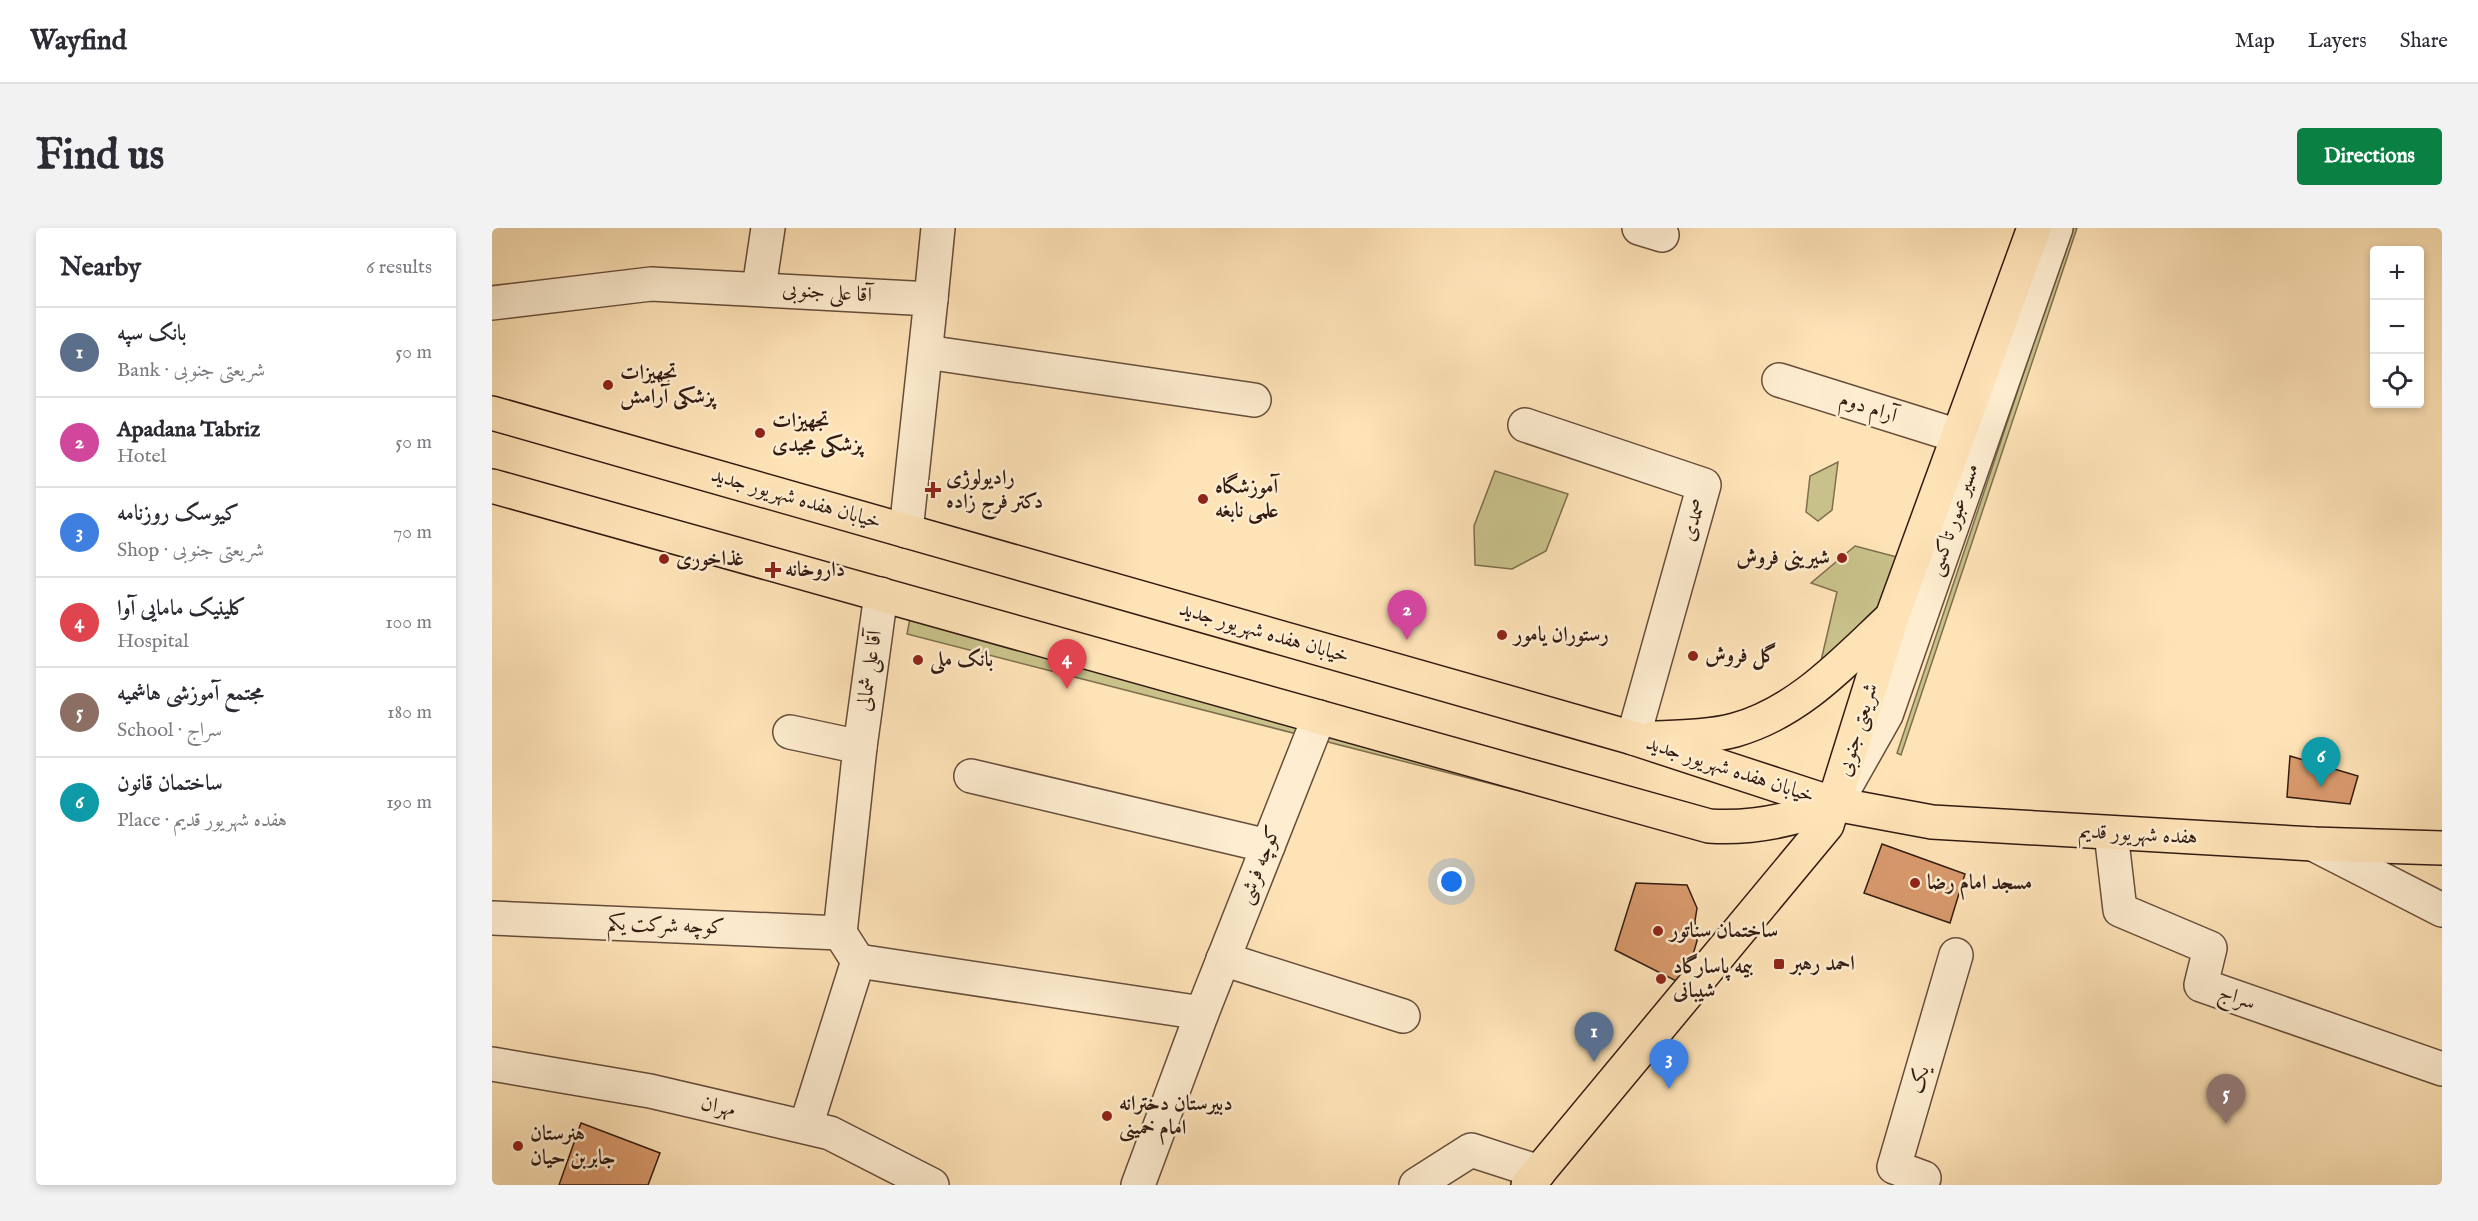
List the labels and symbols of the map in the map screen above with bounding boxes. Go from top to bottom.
street label: آقا علی جنوبی [781,275,875,311]
place label: تجهیزات پزشکی آرامش [620,360,717,411]
marker: تجهیزات پزشکی آرامش [601,378,615,392]
street label: آرام دوم [1835,385,1903,434]
place label: تجهیزات پزشکی مجیدی [772,408,865,459]
marker: تجهیزات پزشکی مجیدی [753,426,767,440]
street label: مسیر عبور تاکسی [1922,460,1986,580]
street label: خیابان هفده شهریور جدید [708,462,884,536]
place label: رادیولوژی دکتر فرج زاده [946,465,1043,520]
place label: آموزشگاه علمی نابغه [1215,472,1281,525]
marker: رادیولوژی دکتر فرج زاده [924,481,942,499]
marker: آموزشگاه علمی نابغه [1196,492,1210,506]
street label: صمدی [1675,496,1713,544]
place label: شیرینی فروش [1736,545,1830,572]
place label: غذاخوری [676,546,744,573]
marker: شیرینی فروش [1835,551,1849,565]
marker: غذاخوری [657,552,671,566]
place label: داروخانه [785,557,845,584]
marker: داروخانه [766,563,780,577]
pin: 2 [1388,590,1426,640]
street label: خیابان هفده شهریور جدید [1176,596,1352,670]
place label: رستوران یامور [1512,622,1609,649]
street label: آقا علی شمالی [850,626,890,713]
marker: رستوران یامور [1495,628,1509,642]
pin: 4 [1048,640,1086,689]
place label: گل فروش [1705,642,1777,670]
place label: بانک ملی [929,647,993,675]
marker: گل فروش [1686,649,1700,663]
marker: بانک ملی [911,653,925,667]
street label: شریعتی جنوبی [1831,680,1885,780]
street label: خیابان هفده شهریور جدید [1642,730,1818,810]
pin: 6 [2302,738,2340,787]
street label: هفده شهریور قدیم [2078,818,2198,855]
street label: کوچه فرشی [1232,822,1288,908]
your location [1437,867,1466,896]
place label: مسجد امام رضا [1927,870,2032,901]
marker: مسجد امام رضا [1908,876,1922,890]
street label: کوچه شرکت یکم [607,910,725,947]
place label: ساختمان سناتور [1668,918,1778,945]
marker: ساختمان سناتور [1651,924,1665,938]
place label: احمد رهبر [1789,951,1855,978]
place label: بیمه پاسارگاد شیبانی [1672,953,1754,1005]
marker: احمد رهبر [1772,957,1786,971]
marker: بیمه پاسارگاد شیبانی [1654,972,1668,986]
street label: سراج [2214,979,2259,1021]
pin: 1 [1574,1012,1614,1062]
pin: 3 [1650,1040,1688,1089]
street label: یک [1903,1062,1937,1097]
pin: 5 [2206,1074,2246,1124]
street label: مهران [698,1090,738,1124]
place label: دبیرستان دخترانه امام خمینی [1119,1091,1233,1146]
marker: دبیرستان دخترانه امام خمینی [1100,1109,1114,1123]
place label: هنرستان جابربن حیان [530,1121,616,1172]
marker: هنرستان جابربن حیان [511,1139,525,1153]

